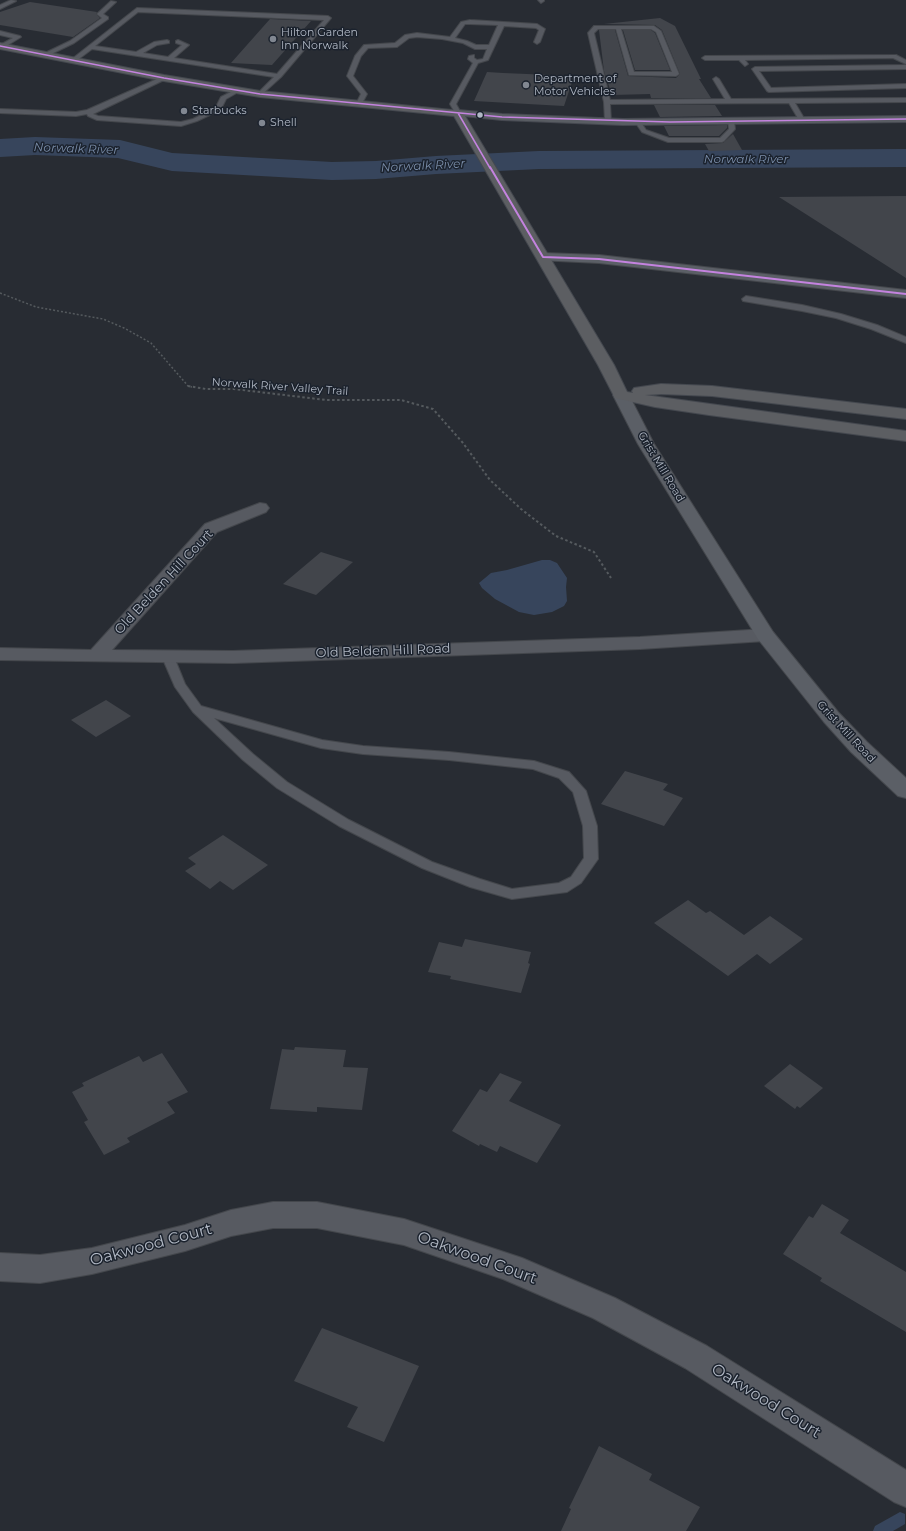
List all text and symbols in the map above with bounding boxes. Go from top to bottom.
place label: Hilton Garden Inn Norwalk [281,26,358,52]
marker: Hilton Garden Inn Norwalk [268,34,278,44]
place label: Department of Motor Vehicles [534,72,616,98]
marker: Department of Motor Vehicles [521,80,531,90]
place label: Starbucks [192,104,247,118]
marker: Starbucks [179,106,189,116]
unlabelled marker [475,110,485,120]
place label: Shell [270,116,297,130]
marker: Shell [257,118,267,128]
water label: Norwalk River [33,140,119,158]
water label: Norwalk River [704,152,788,166]
water label: Norwalk River [380,157,466,175]
street label: Norwalk River Valley Trail [211,376,349,398]
street label: Grist Mill Road [635,430,687,504]
street label: Old Belden Hill Court [111,526,217,638]
street label: Old Belden Hill Road [315,641,451,661]
street label: Grist Mill Road [814,698,878,766]
street label: Oakwood Court [88,1219,214,1271]
street label: Oakwood Court [415,1227,539,1289]
street label: Oakwood Court [708,1360,824,1442]

